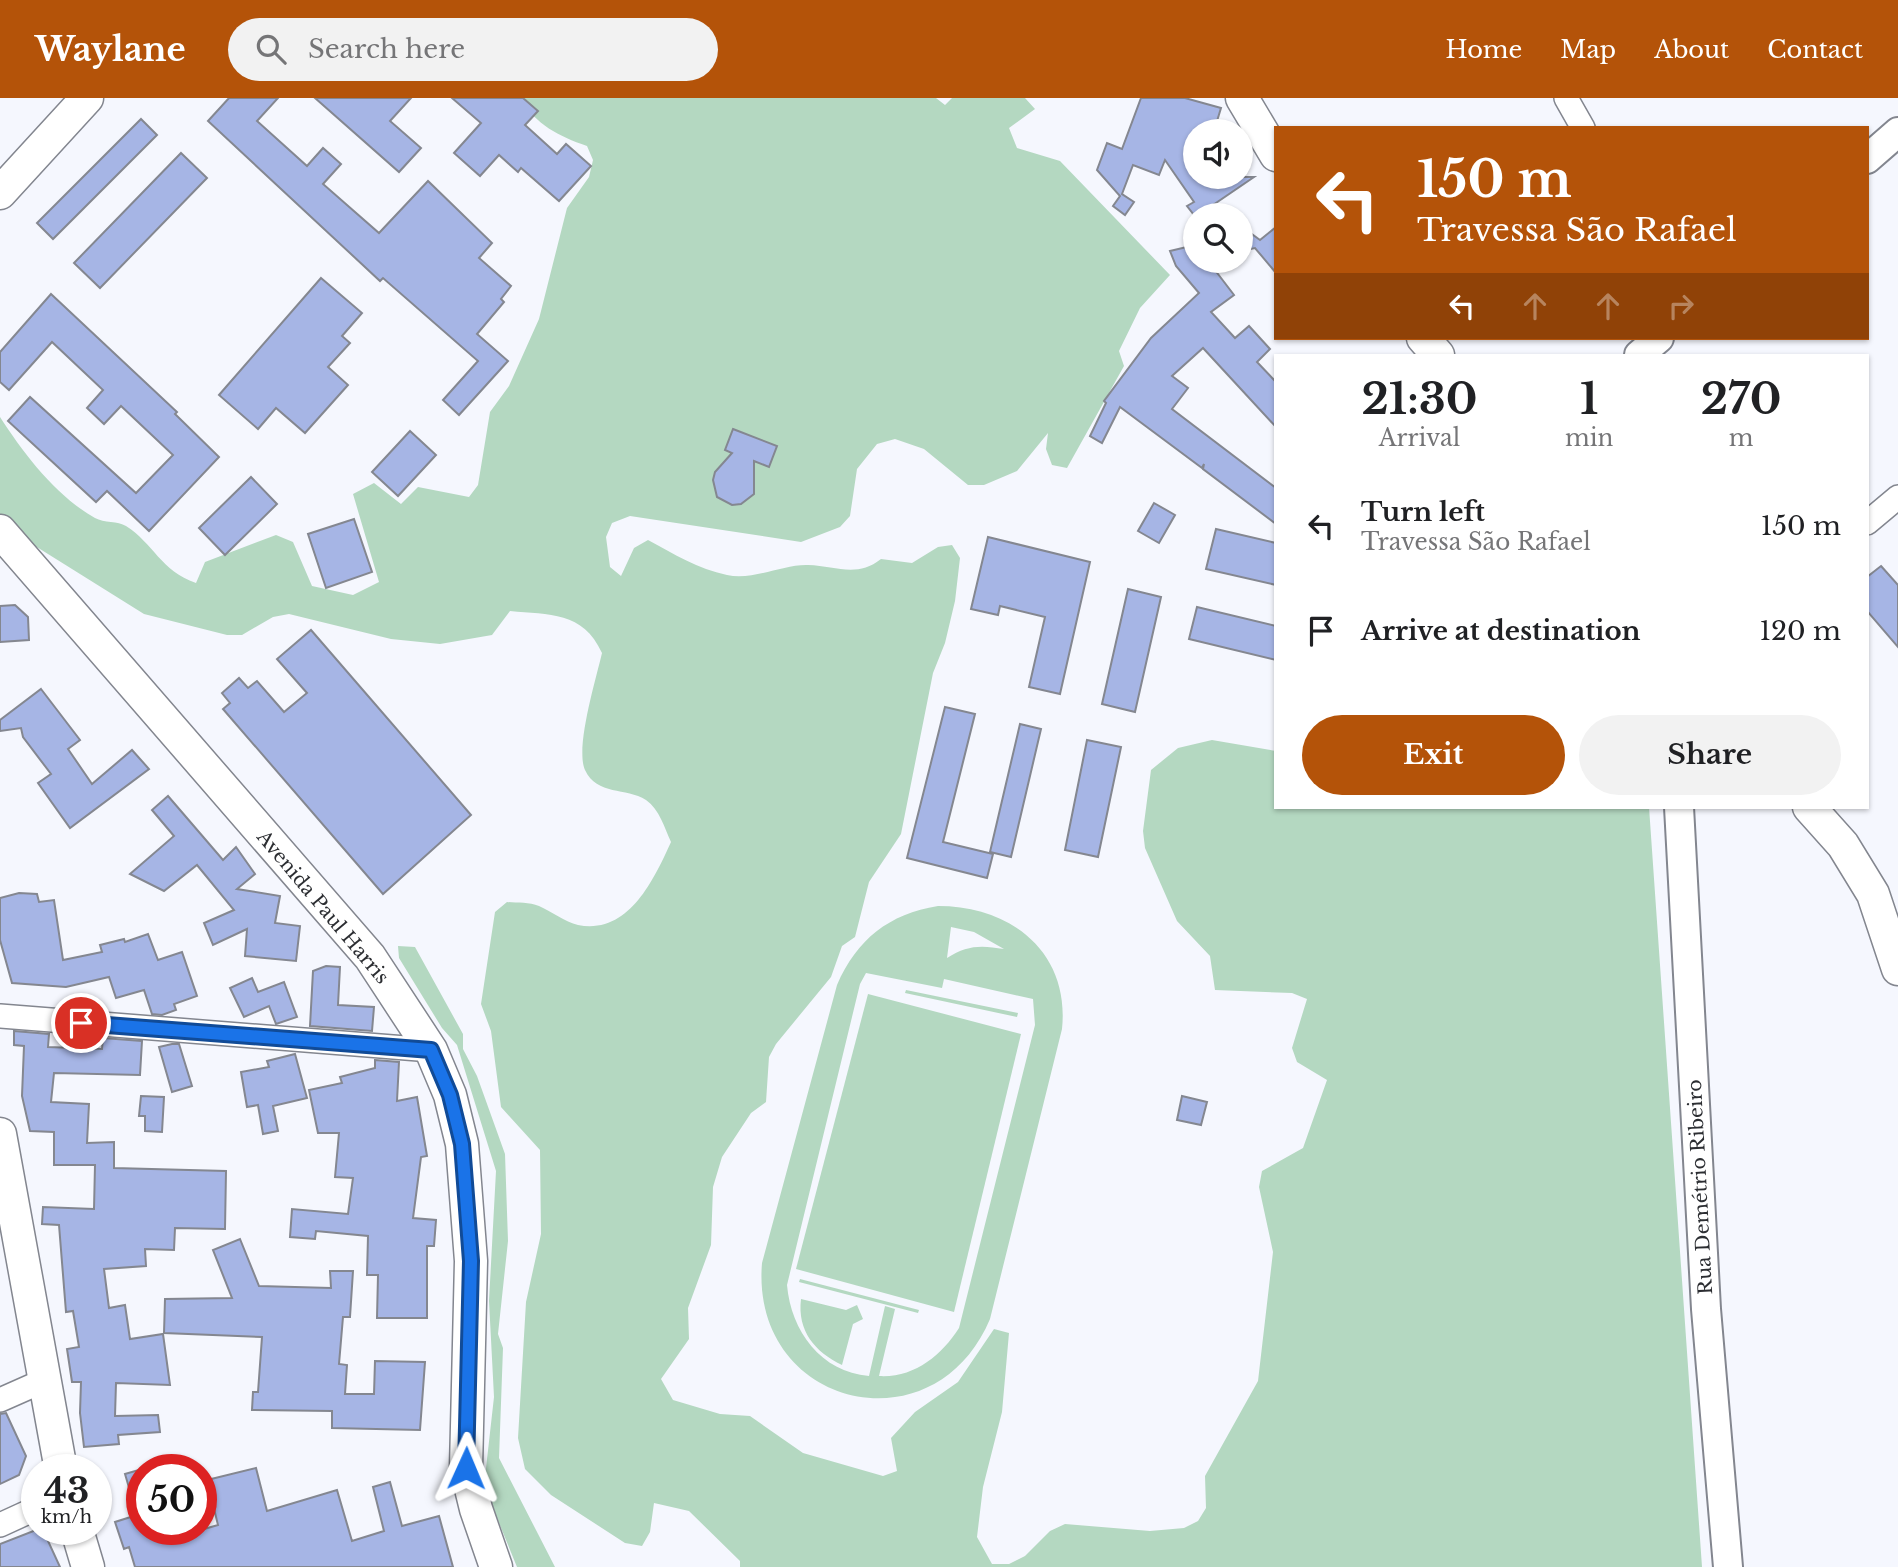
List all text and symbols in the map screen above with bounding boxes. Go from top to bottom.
search box [228,18,718,81]
text: Waylane [35,29,186,70]
icon: search [252,30,290,68]
text: Search here [308,33,465,65]
text: Home [1446,35,1522,64]
text: Map [1560,35,1616,64]
text: About [1654,35,1729,64]
text: Contact [1767,35,1863,64]
map controls [1183,119,1253,273]
button: sound [1183,119,1253,189]
text: 150 m [1417,149,1572,210]
icon: left [1302,154,1393,245]
button: search [1183,203,1253,273]
text: Travessa São Rafael [1417,210,1737,250]
icon: left [1443,287,1481,325]
icon: ahead [1516,287,1554,325]
icon: ahead [1589,287,1627,325]
icon: right [1662,287,1700,325]
text: 21:30 [1361,373,1478,425]
text: 1 [1580,373,1598,425]
text: 270 [1701,373,1782,425]
text: Arrival [1379,424,1460,452]
text: min [1565,424,1613,452]
text: m [1729,424,1753,452]
text: Turn left [1361,496,1485,528]
icon: left [1302,507,1340,545]
text: 150 m [1761,510,1841,542]
text: Travessa São Rafael [1361,528,1591,556]
icon: arrive [1302,612,1340,650]
text: Arrive at destination [1361,615,1641,647]
text: 120 m [1759,615,1841,647]
button: Exit [1302,715,1565,795]
button: Share [1579,715,1841,795]
street label: Avenida Paul Harris [252,825,394,988]
pin [51,993,111,1053]
icon: arrive [62,1004,100,1042]
street label: Rua Demétrio Ribeiro [1683,1079,1717,1295]
position arrow [429,1431,503,1505]
speed limit sign: 50 [126,1454,217,1545]
text: 43 [44,1469,89,1512]
text: km/h [41,1506,92,1528]

